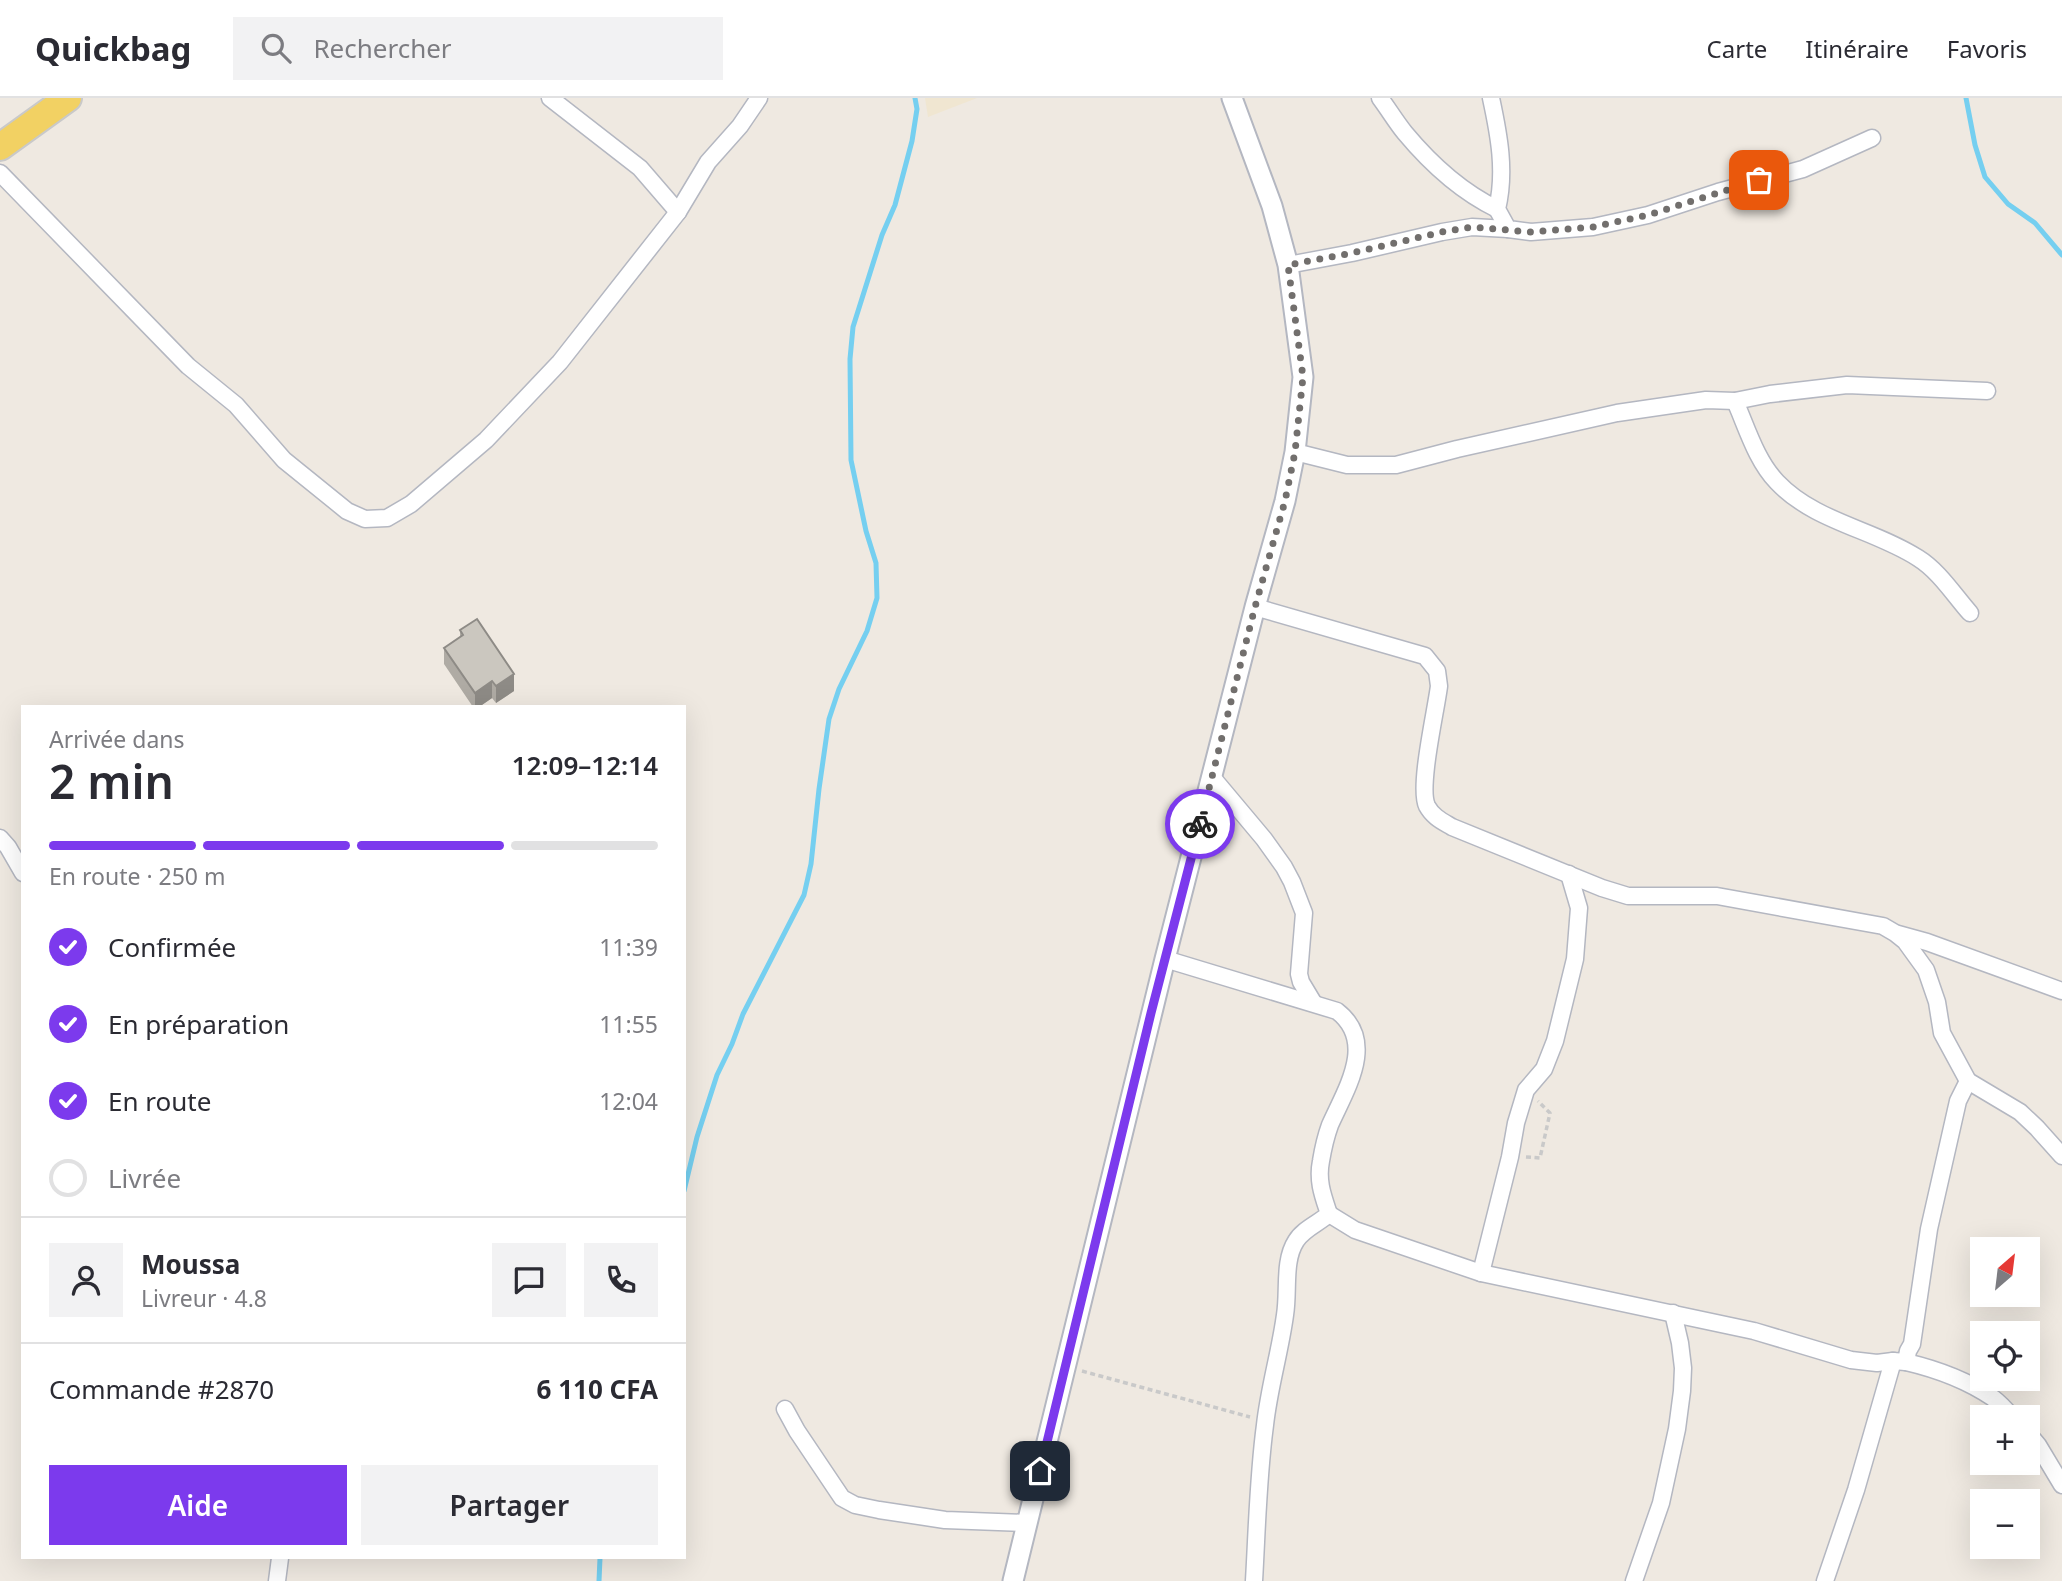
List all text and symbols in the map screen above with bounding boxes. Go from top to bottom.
search box [233,17,723,80]
text: Quickbag [35,26,191,71]
icon: search [257,29,295,67]
text: Rechercher [313,30,452,66]
text: Carte [1707,32,1767,65]
text: Itinéraire [1805,32,1909,65]
text: Favoris [1947,32,2027,65]
pin [1729,150,1789,210]
icon: bag [1740,161,1778,199]
text: Arrivée dans [49,723,185,755]
text: 12:09–12:14 [512,747,658,783]
text: 2 min [49,750,174,812]
courier [1165,789,1235,859]
icon: bike [1181,805,1219,843]
text: En route · 250 m [49,860,226,892]
icon: check [49,928,87,966]
text: Confirmée [108,929,236,965]
text: 11:39 [599,931,658,963]
icon: check [49,1005,87,1043]
text: En préparation [108,1006,289,1042]
text: 11:55 [599,1008,658,1040]
icon: check [49,1082,87,1120]
text: En route [108,1083,211,1119]
text: 12:04 [599,1085,658,1117]
text: Livrée [108,1160,181,1196]
north arrow [1970,1237,2040,1307]
map controls [1970,1237,2040,1559]
button: person [49,1243,123,1317]
button: chat [492,1243,566,1317]
button: phone [584,1243,658,1317]
text: Moussa [141,1246,240,1282]
text: Livreur · 4.8 [141,1282,267,1314]
button: locate [1970,1321,2040,1391]
text: Commande #2870 [49,1371,274,1407]
text: 6 110 CFA [537,1371,658,1407]
button: + [1970,1405,2040,1475]
pin [1010,1441,1070,1501]
icon: home [1021,1452,1059,1490]
button: Aide [49,1465,347,1545]
button: Partager [361,1465,658,1545]
button: − [1970,1489,2040,1559]

